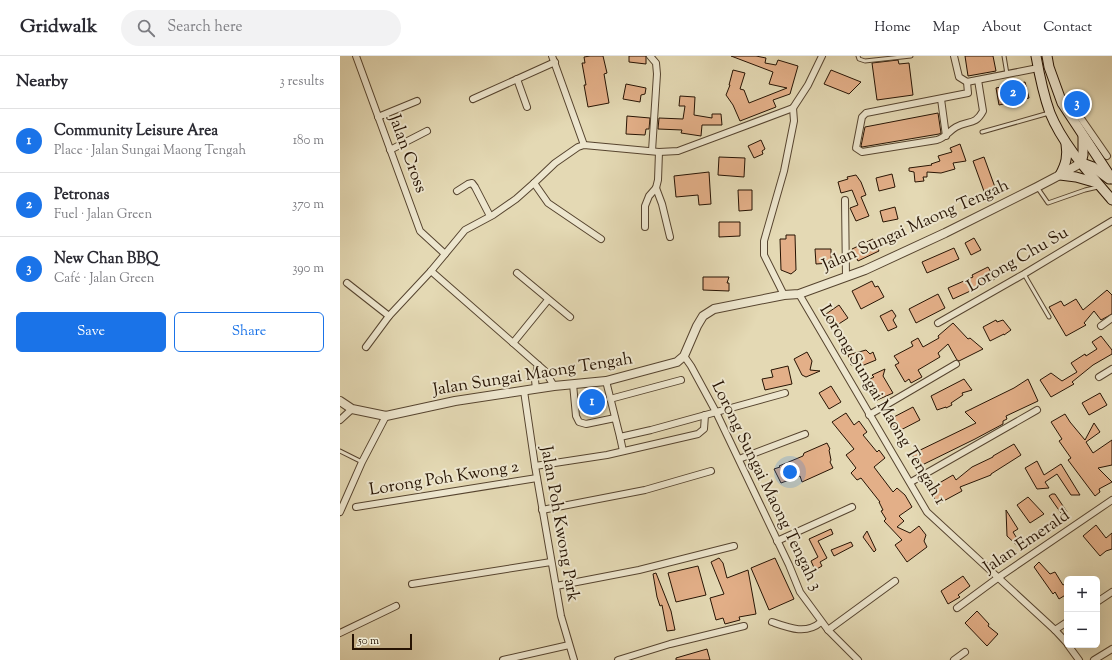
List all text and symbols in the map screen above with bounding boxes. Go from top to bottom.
search box [121,10,401,46]
text: Gridwalk [20,14,97,41]
icon: search [135,17,157,39]
text: Search here [167,17,243,38]
text: Home [874,18,911,38]
text: Map [933,18,960,38]
text: About [982,18,1021,38]
text: Contact [1043,18,1092,38]
text: Nearby [16,70,68,94]
text: 3 results [279,73,324,91]
pin: 2 [1000,78,1026,108]
pin: 3 [1064,89,1090,119]
street label: Jalan Cross [381,111,432,197]
text: Community Leisure Area [54,121,218,142]
text: 1 [27,132,31,150]
text: 180 m [293,132,324,150]
text: Place · Jalan Sungai Maong Tengah [54,142,246,160]
street label: Jalan Sungai Maong Tengah [818,174,1013,278]
text: Petronas [54,185,109,206]
text: 2 [26,196,32,214]
text: 370 m [292,196,324,214]
text: Fuel · Jalan Green [54,206,152,224]
street label: Lorong Chu Su [963,221,1073,299]
text: New Chan BBQ [54,249,158,270]
text: 3 [26,260,32,278]
text: 390 m [292,260,324,278]
text: Café · Jalan Green [54,270,155,288]
street label: Lorong Sungai Maong Tengah 1 [813,300,951,510]
button: Save [16,312,166,352]
button: Share [174,312,324,352]
street label: Jalan Sungai Maong Tengah [430,347,635,403]
street label: Lorong Sungai Maong Tengah 3 [705,377,827,595]
pin: 1 [579,387,605,417]
street label: Jalan Poh Kwong Park [533,443,585,604]
street label: Lorong Poh Kwong 2 [367,455,521,503]
your location [780,462,800,482]
street label: Jalan Emerald [978,504,1075,580]
map controls [1064,576,1100,648]
button: + [1064,576,1100,612]
button: − [1064,612,1100,648]
scale bar [352,632,412,651]
text: 50 m [358,633,379,649]

